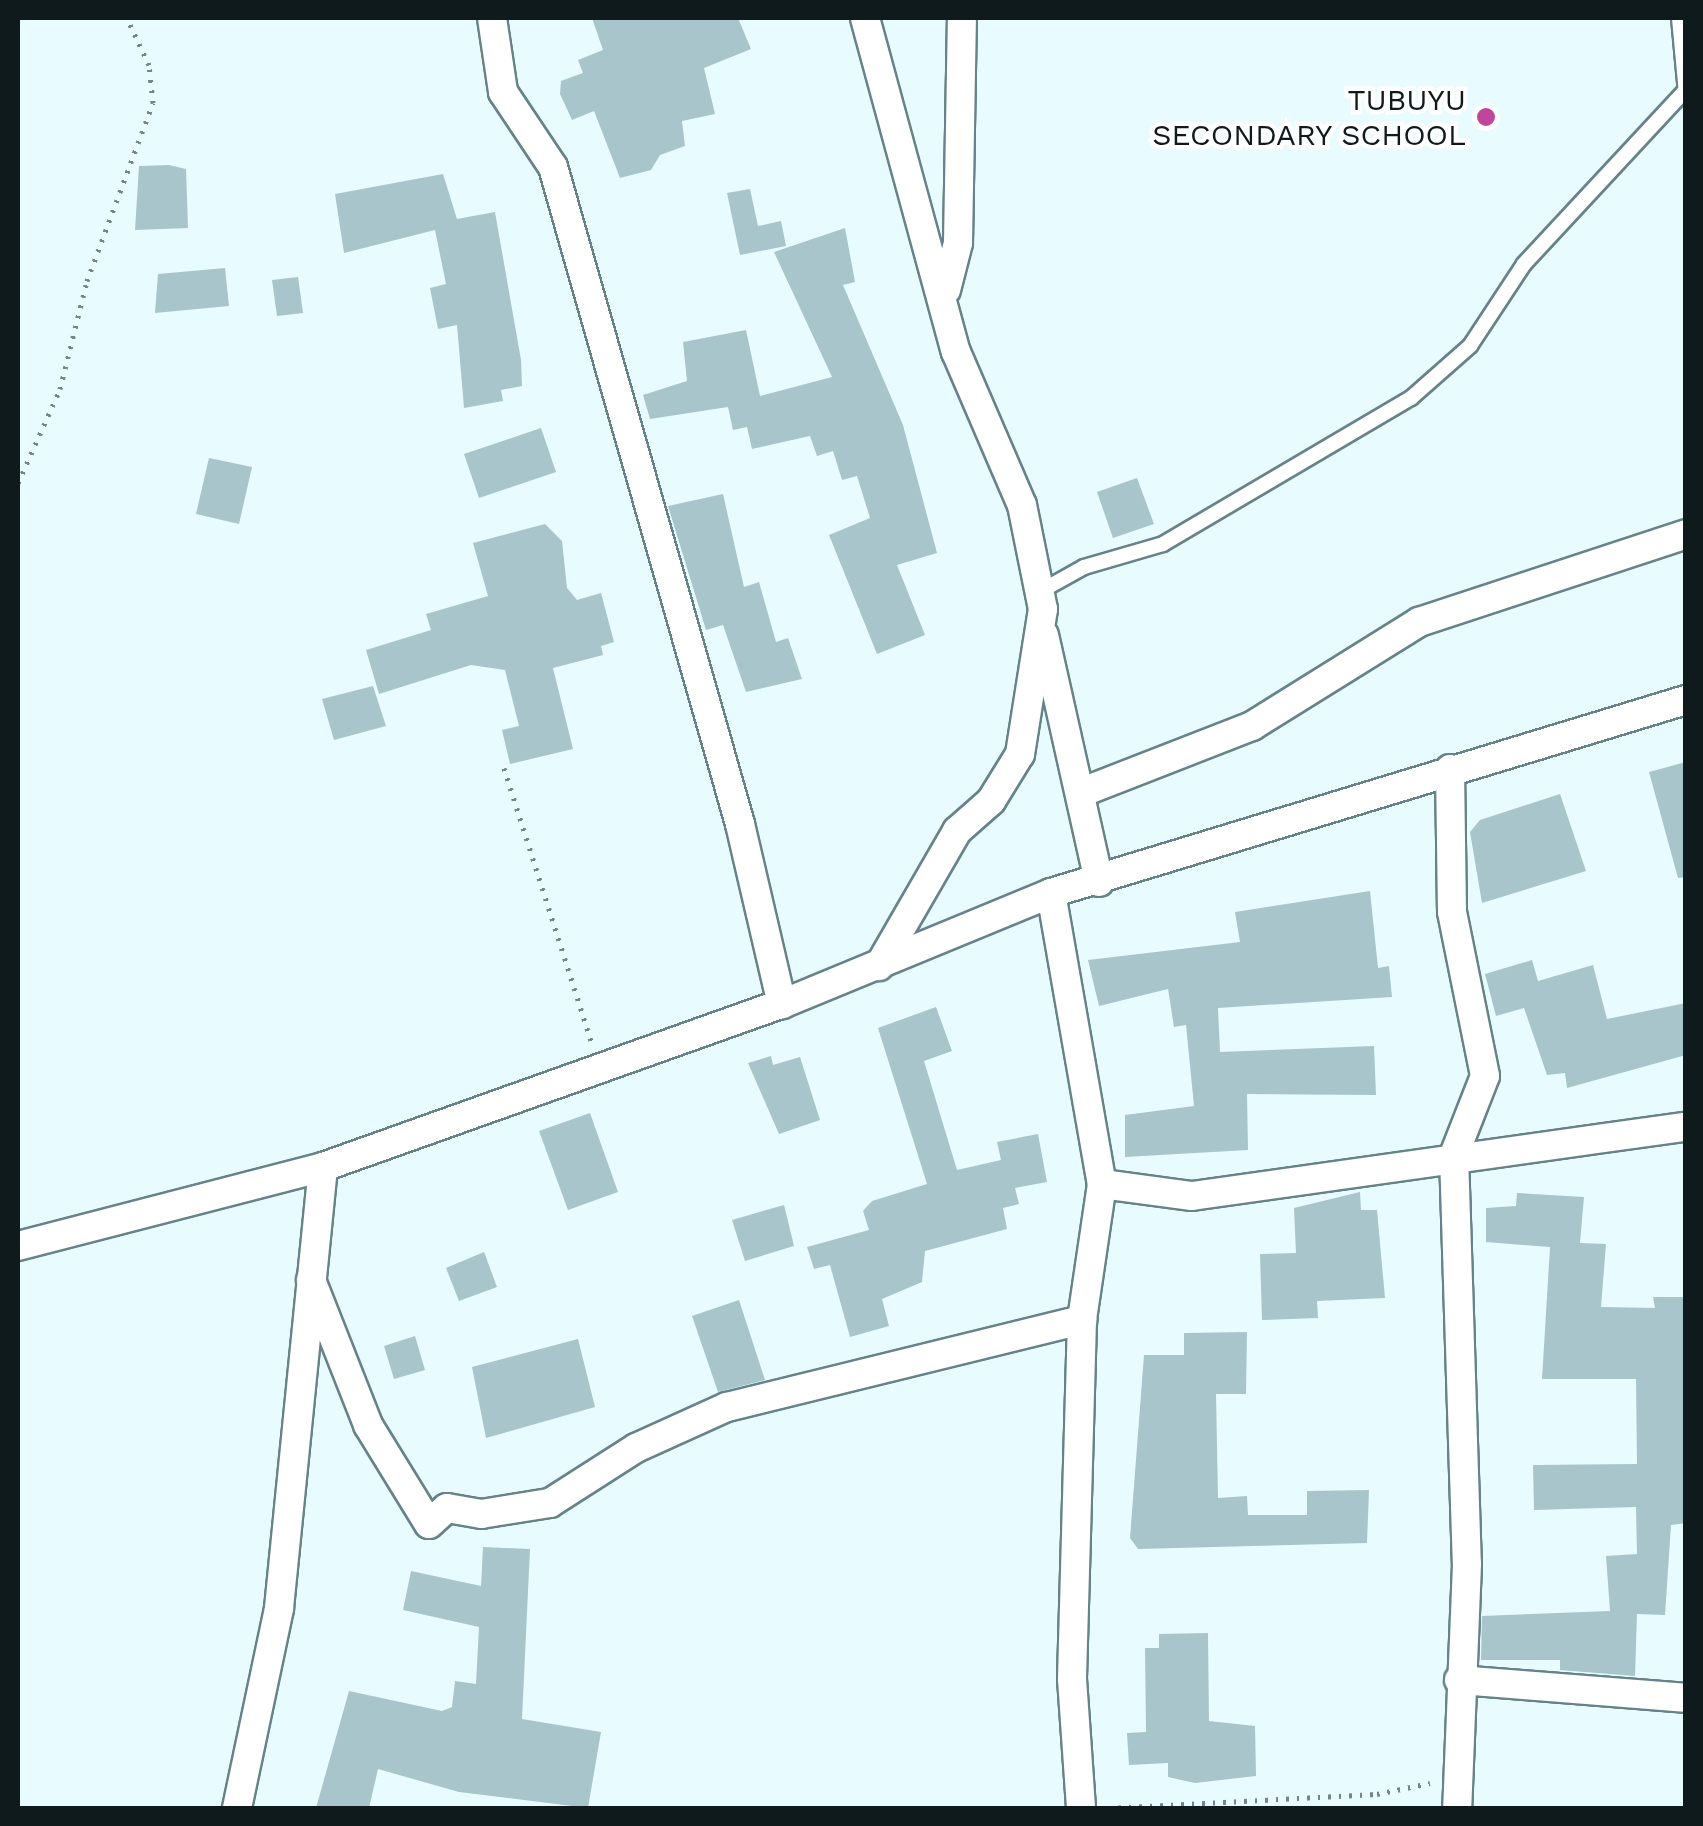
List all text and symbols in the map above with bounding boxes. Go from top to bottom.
place label: TUBUYU SECONDARY SCHOOL [1151,82,1466,152]
marker: TUBUYU SECONDARY SCHOOL [1475,106,1497,128]

